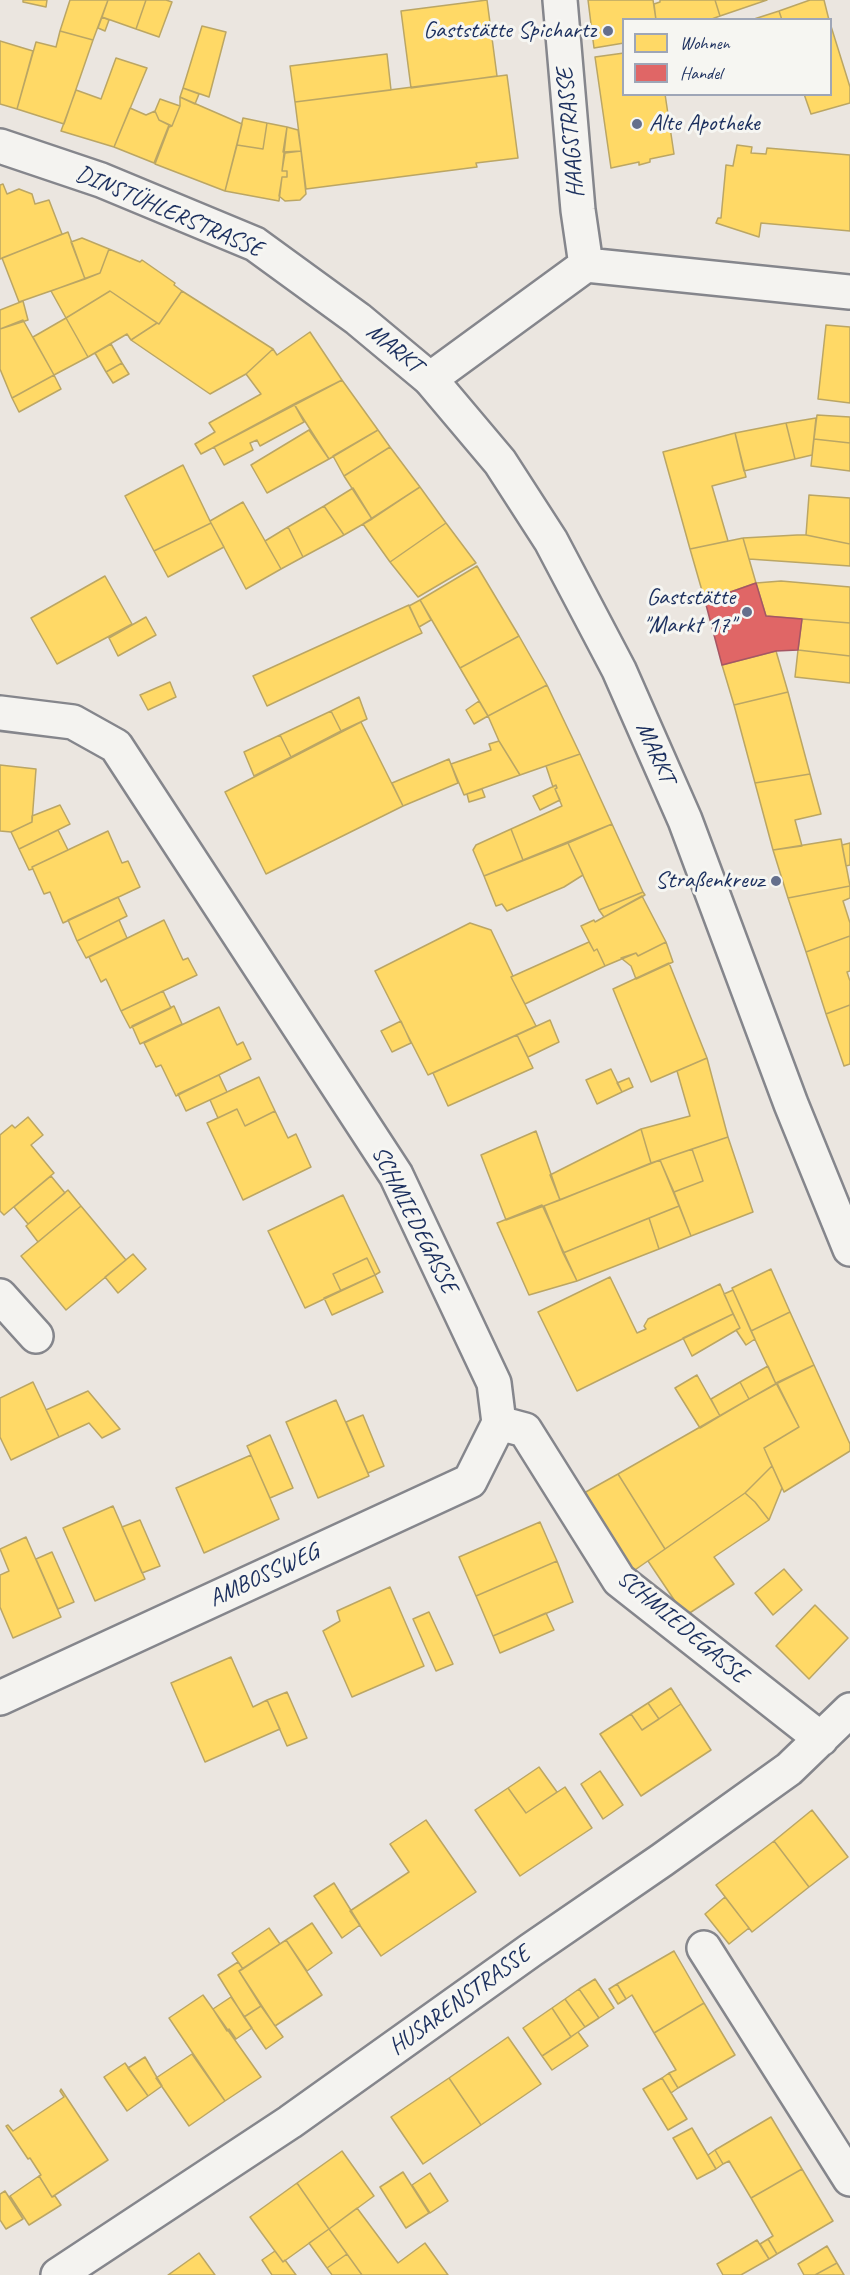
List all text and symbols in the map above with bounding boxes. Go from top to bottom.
place label: Gaststätte Spichartz [423,17,596,45]
legend [622,18,832,96]
marker: Gaststätte Spichartz [601,24,615,38]
text: Wohnen [680,32,730,54]
text: Handel [680,62,722,84]
street label: HAAGSTRASSE [551,67,591,199]
place label: Alte Apotheke [649,110,759,138]
marker: Alte Apotheke [630,117,644,131]
street label: DINSTÜHLERSTRASSE [71,160,267,264]
street label: MARKT [360,318,428,380]
place label: Gaststätte "Markt 17" [643,584,735,640]
marker: Gaststätte "Markt 17" [740,605,754,619]
street label: MARKT [629,718,681,788]
place label: Straßenkreuz [655,867,764,895]
marker: Straßenkreuz [769,874,783,888]
street label: SCHMIEDEGASSE [364,1141,464,1299]
street label: AMBOSSWEG [205,1538,323,1614]
street label: SCHMIEDEGASSE [611,1564,753,1690]
street label: HUSARENSTRASSE [384,1940,536,2062]

